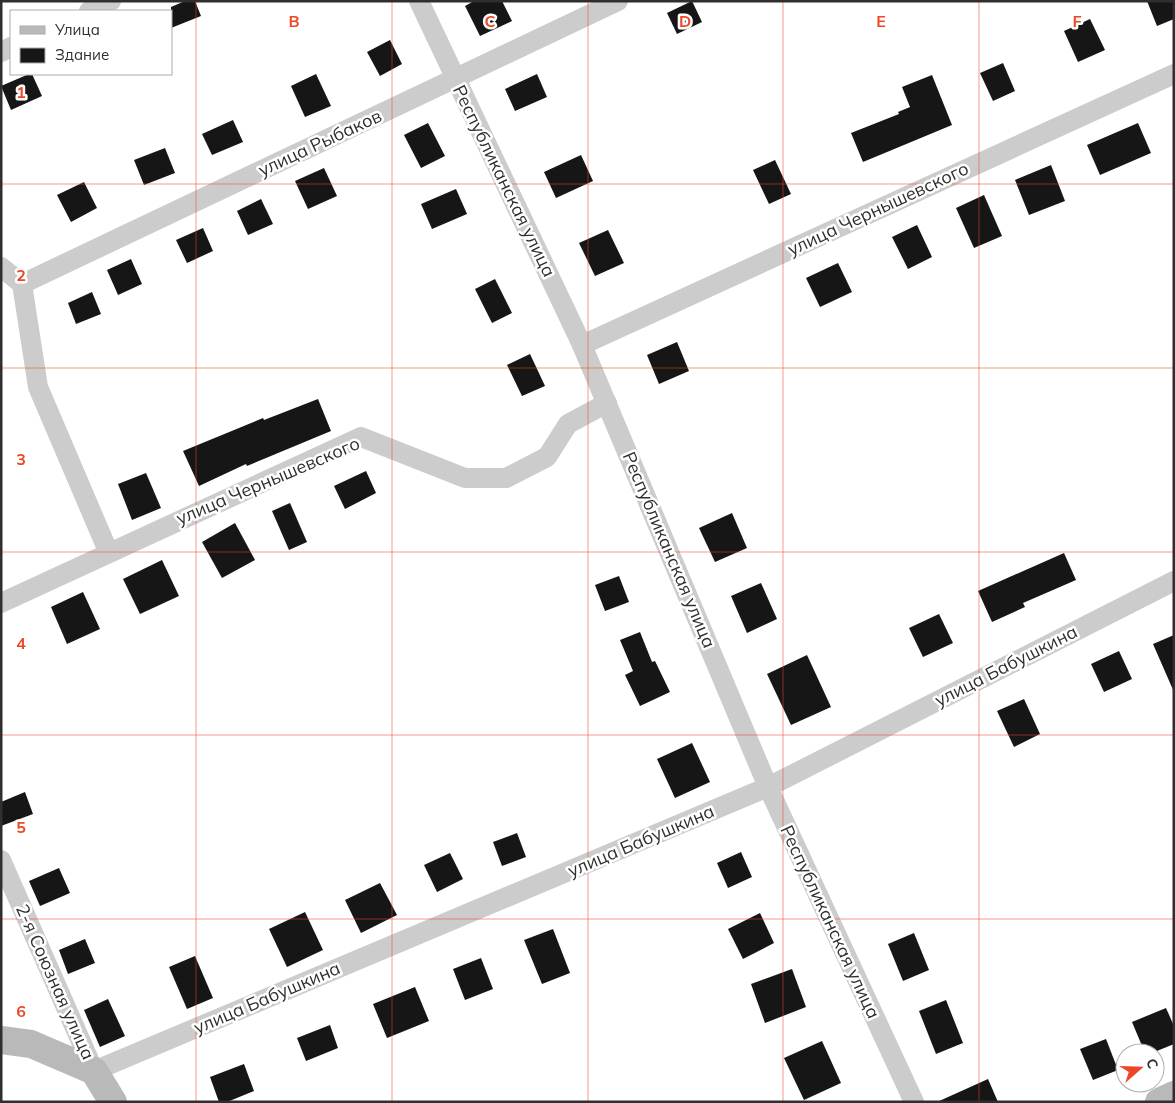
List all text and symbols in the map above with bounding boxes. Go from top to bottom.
legend [10,10,172,75]
text: B [288,11,300,31]
text: C [485,11,496,31]
text: D [679,11,691,31]
text: E [876,11,886,31]
text: F [1072,11,1082,31]
text: Улица [54,20,100,39]
text: Здание [55,45,109,64]
street label: Республиканская улица [448,81,561,281]
text: 1 [16,82,26,102]
street label: улица Рыбаков [254,104,385,181]
street label: улица Чернышевского [784,156,972,261]
text: 2 [16,265,26,285]
street label: улица Чернышевского [173,431,363,530]
street label: Республиканская улица [618,448,721,651]
text: 3 [16,449,26,469]
street label: улица Бабушкина [930,620,1081,711]
text: 4 [16,633,26,653]
street label: улица Бабушкина [564,799,718,882]
text: 5 [16,817,26,837]
street label: Республиканская улица [776,821,885,1022]
street label: 2-я Союзная улица [11,900,100,1063]
street label: улица Бабушкина [190,956,344,1039]
text: 6 [16,1001,26,1021]
north arrow [1115,1043,1165,1093]
text: С [1142,1056,1162,1071]

